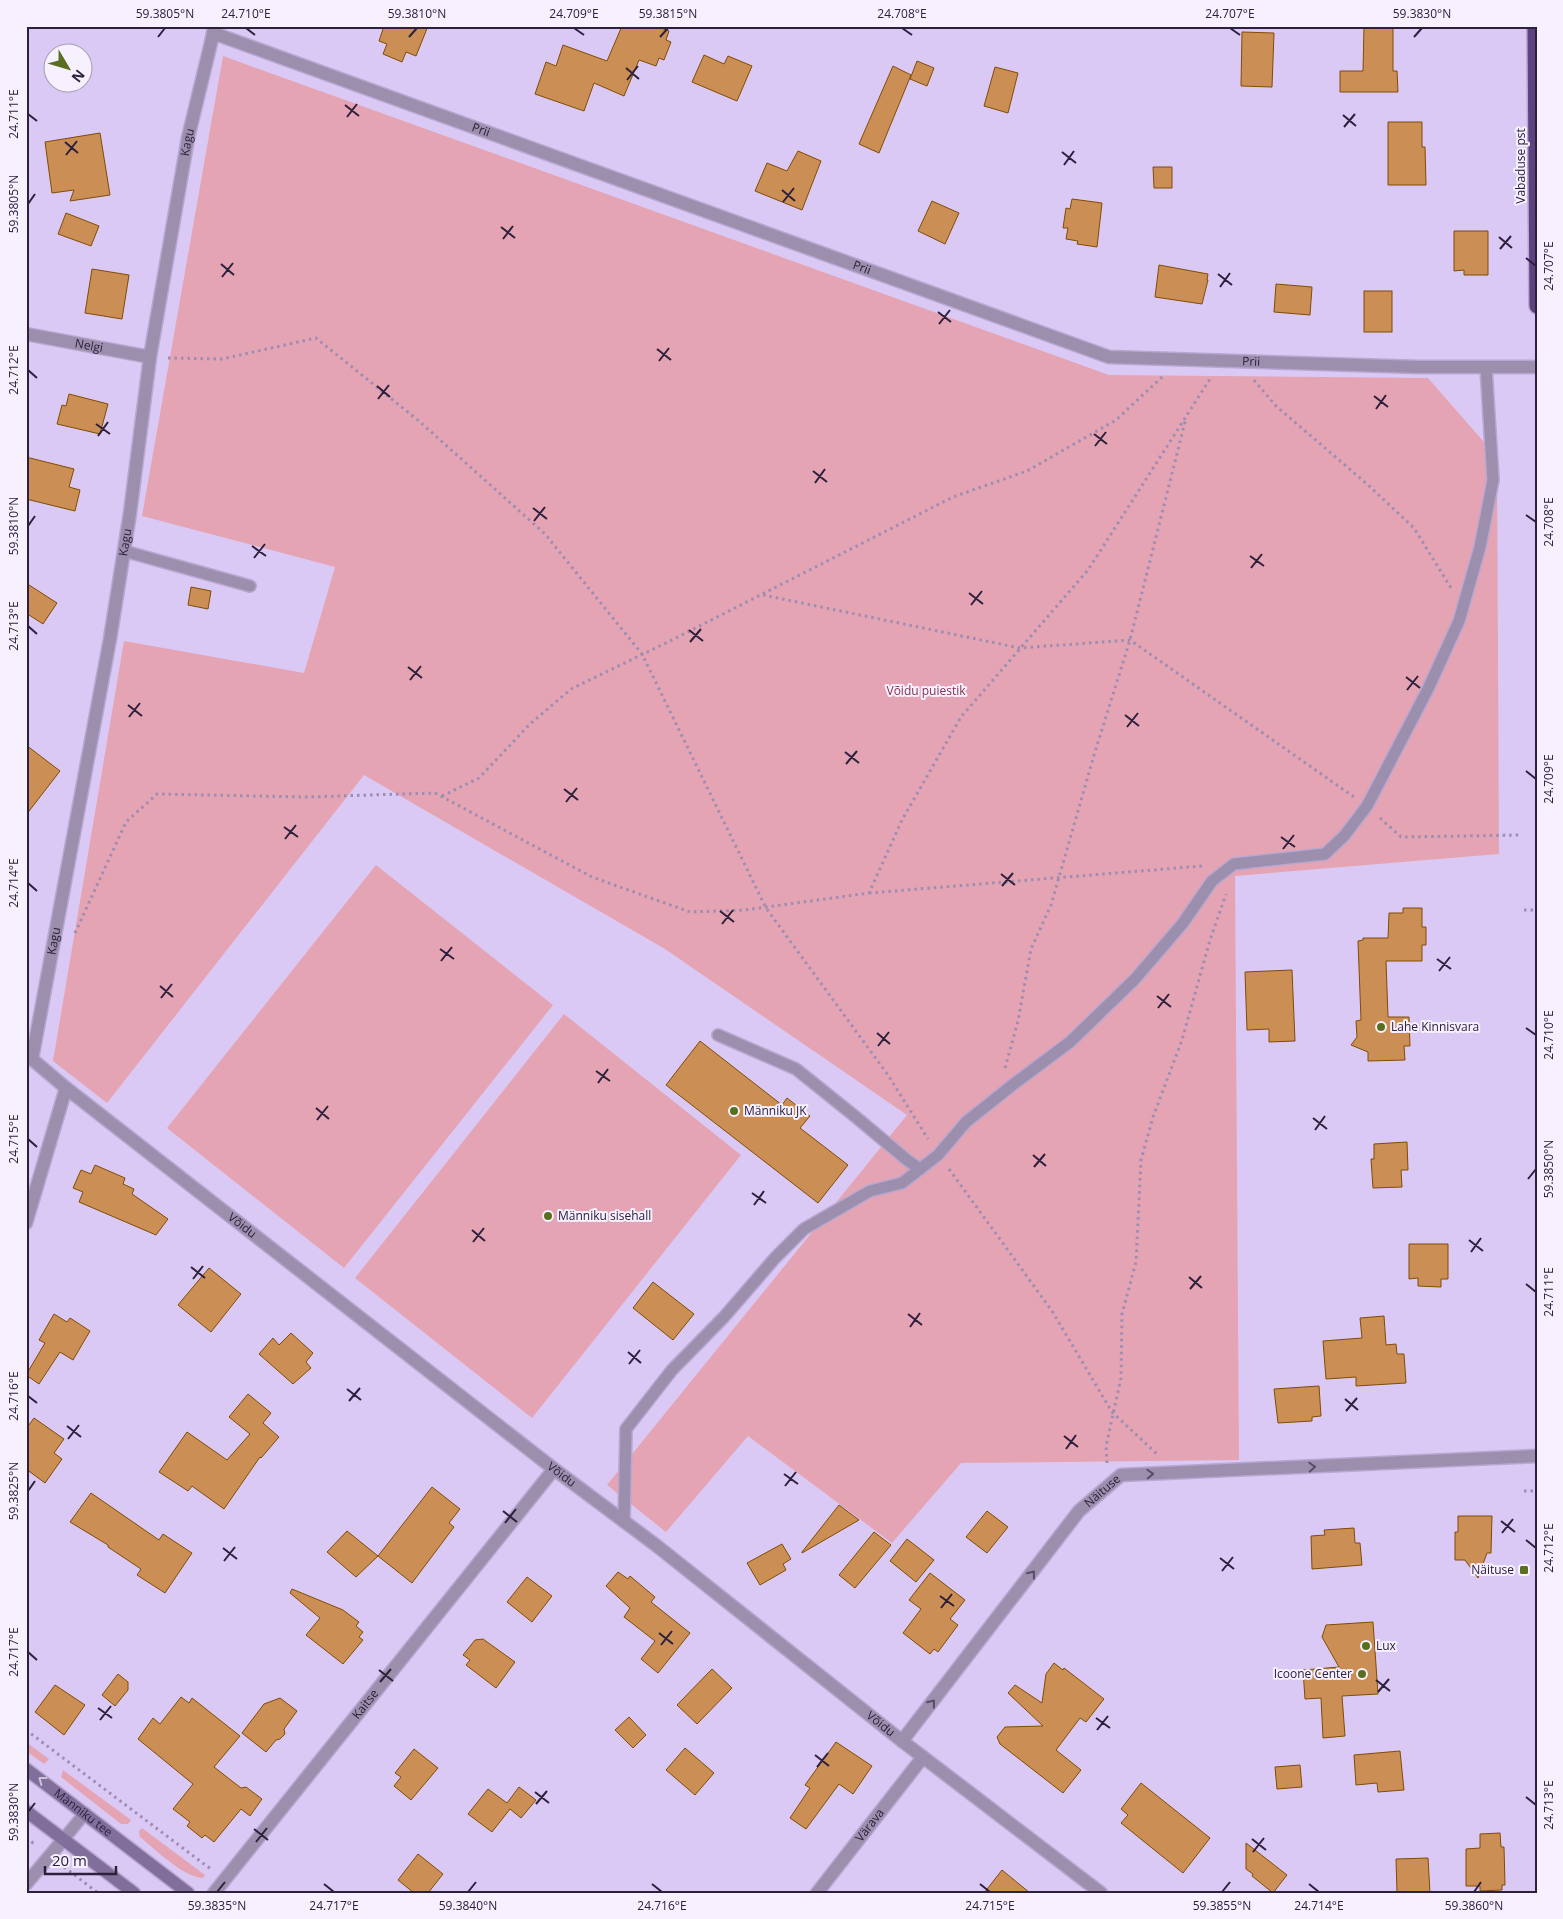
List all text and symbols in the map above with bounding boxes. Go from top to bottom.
text: 59.3805°N [136,5,194,22]
text: 24.710°E [221,5,271,22]
text: 59.3810°N [388,5,446,22]
text: 24.709°E [549,5,599,22]
text: 59.3815°N [639,5,697,22]
text: 24.708°E [877,5,927,22]
text: 24.707°E [1205,5,1255,22]
text: 59.3830°N [1393,5,1451,22]
north arrow [42,42,92,92]
text: N [68,66,90,87]
text: 24.711°E [5,89,22,139]
street label: Prii [470,118,493,141]
street label: Kagu [176,127,198,157]
street label: Vabaduse pst [1512,128,1529,204]
text: 59.3805°N [5,175,22,233]
text: 24.707°E [1540,241,1557,291]
street label: Prii [851,256,873,278]
street label: Nelgi [74,334,105,356]
text: 24.712°E [5,345,22,395]
street label: Prii [1242,352,1261,370]
text: 59.3810°N [5,497,22,555]
text: 24.708°E [1540,497,1557,547]
street label: Kagu [114,527,135,557]
text: 24.713°E [5,601,22,651]
park label: Võidu puiestik [886,682,966,699]
text: 24.709°E [1540,754,1557,804]
text: 24.714°E [5,858,22,908]
street label: Kagu [43,926,64,956]
text: 24.710°E [1540,1010,1557,1060]
place label: Lahe Kinnisvara [1391,1018,1479,1035]
marker: Lahe Kinnisvara [1375,1021,1387,1033]
place label: Männiku JK [744,1102,807,1119]
marker: Männiku JK [728,1105,740,1117]
text: 24.715°E [5,1114,22,1164]
text: 59.3850°N [1540,1140,1557,1198]
place label: Männiku sisehall [558,1207,651,1224]
street label: Võidu [225,1209,260,1242]
marker: Männiku sisehall [542,1210,554,1222]
text: 24.711°E [1540,1267,1557,1317]
text: 24.716°E [5,1371,22,1421]
street label: Võidu [544,1458,580,1491]
text: 59.3825°N [5,1462,22,1520]
one-way arrow [1308,1462,1316,1473]
one-way arrow [1146,1469,1154,1480]
street label: Näituse [1080,1470,1124,1511]
text: 24.712°E [1540,1523,1557,1573]
place label: Näituse [1471,1561,1514,1578]
marker: Näituse [1518,1564,1530,1576]
one-way arrow [1026,1570,1035,1580]
text: 24.717°E [5,1627,22,1677]
place label: Lux [1376,1637,1397,1654]
marker: Lux [1360,1640,1372,1652]
place label: Icoone Center [1274,1665,1352,1682]
marker: Icoone Center [1356,1668,1368,1680]
street label: Kaitse [348,1685,382,1722]
one-way arrow [927,1700,935,1709]
street label: Võidu [863,1707,899,1740]
one-way arrow [38,1777,47,1786]
text: 24.713°E [1540,1780,1557,1830]
text: 59.3830°N [5,1783,22,1841]
street label: Männiku tee [51,1784,117,1840]
street label: Värava [851,1805,888,1845]
scale bar [45,1844,116,1876]
text: 20 m [52,1850,87,1870]
text: 59.3835°N [188,1897,246,1914]
text: 24.717°E [309,1897,359,1914]
text: 59.3840°N [439,1897,497,1914]
text: 24.716°E [637,1897,687,1914]
text: 24.715°E [965,1897,1015,1914]
text: 59.3855°N [1193,1897,1251,1914]
text: 24.714°E [1294,1897,1344,1914]
text: 59.3860°N [1445,1897,1503,1914]

